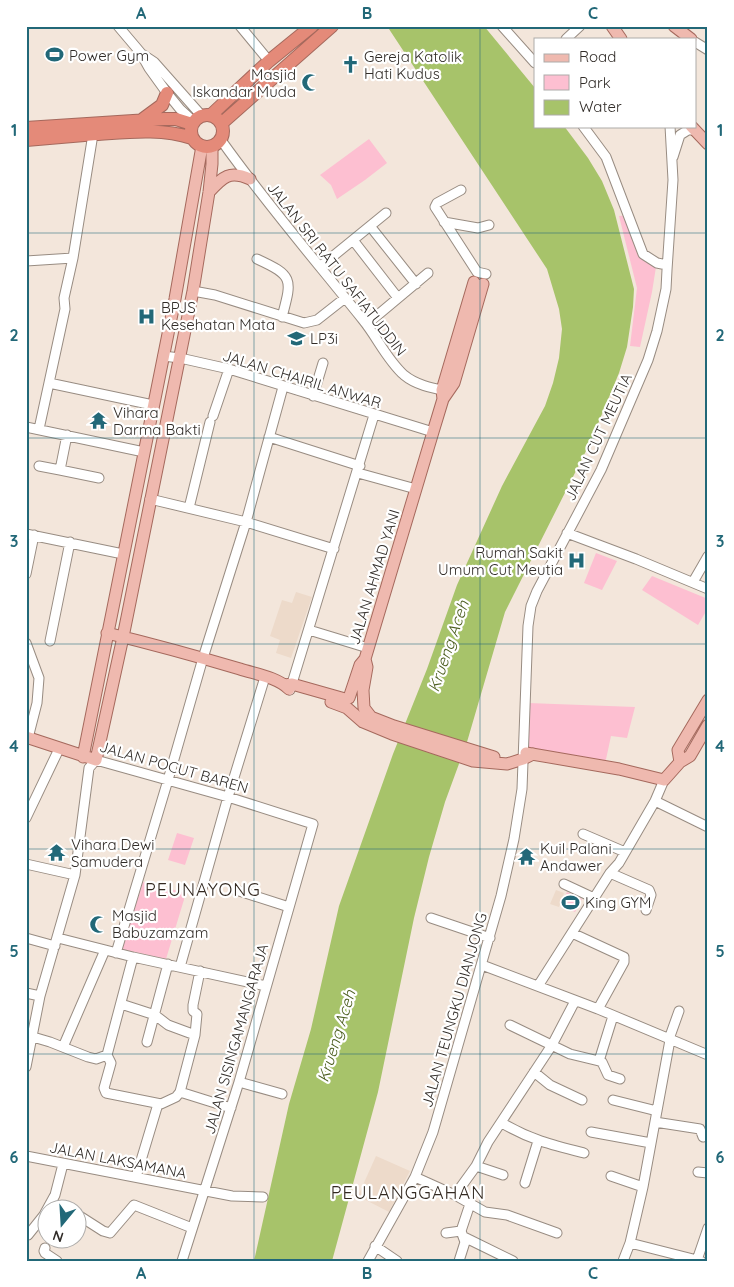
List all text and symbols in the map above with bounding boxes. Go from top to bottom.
text: A [136,3,147,23]
text: B [362,3,372,23]
text: C [588,3,598,23]
legend [534,38,696,128]
sports icon: Power Gym [45,45,65,65]
place label: Power Gym [69,46,149,65]
place label: Gereja Katolik Hati Kudus [364,47,462,83]
text: Road [579,47,616,66]
church icon: Gereja Katolik Hati Kudus [340,55,360,75]
place label: Masjid Iskandar Muda [192,65,296,101]
mosque icon: Masjid Iskandar Muda [300,73,320,93]
text: Park [579,73,611,92]
text: Water [579,97,622,116]
text: 1 [11,120,17,140]
text: 1 [717,120,723,140]
street label: JALAN SRI RATU SAFIATUDDIN [263,178,411,360]
place label: BPJS Kesehatan Mata [161,298,275,334]
hospital icon: BPJS Kesehatan Mata [137,306,157,326]
text: 2 [9,325,19,345]
text: 2 [715,325,725,345]
school or university icon: LP3i [286,328,306,348]
place label: LP3i [310,329,338,348]
street label: JALAN CHAIRIL ANWAR [220,346,384,412]
street label: JALAN CUT MEUTIA [560,370,636,504]
place label: Vihara Darma Bakti [113,403,201,439]
temple icon: Vihara Darma Bakti [89,411,109,431]
street label: JALAN AHMAD YANI [344,507,404,647]
text: 3 [10,531,18,551]
text: 3 [716,531,724,551]
place label: Rumah Sakit Umum Cut Meutia [438,543,563,579]
hospital icon: Rumah Sakit Umum Cut Meutia [567,551,587,571]
water label: Krueng Aceh [423,597,473,694]
text: 4 [9,736,19,756]
text: 4 [715,736,725,756]
street label: JALAN POCUT BAREN [97,737,251,797]
place label: Vihara Dewi Samudera [71,835,154,871]
place label: Kuil Palani Andawer [540,839,612,875]
temple icon: Vihara Dewi Samudera [47,843,67,863]
temple icon: Kuil Palani Andawer [516,847,536,867]
district label: PEUNAYONG [145,878,261,901]
sports icon: King GYM [561,892,581,912]
place label: King GYM [585,893,651,912]
place label: Masjid Babuzamzam [112,906,208,942]
street label: JALAN TEUNGKU DIANJONG [417,910,491,1110]
mosque icon: Masjid Babuzamzam [88,914,108,934]
text: 5 [9,941,19,961]
street label: JALAN SISINGAMANGARAJA [200,941,272,1136]
text: 5 [715,941,725,961]
water label: Krueng Aceh [312,987,360,1085]
street label: JALAN LAKSAMANA [48,1137,188,1183]
text: 6 [10,1147,19,1167]
text: 6 [716,1147,725,1167]
district label: PEULANGGAHAN [331,1181,485,1204]
north arrow [38,1200,88,1250]
text: N [50,1226,66,1247]
text: A [136,1263,147,1283]
text: B [362,1263,372,1283]
text: C [588,1263,598,1283]

